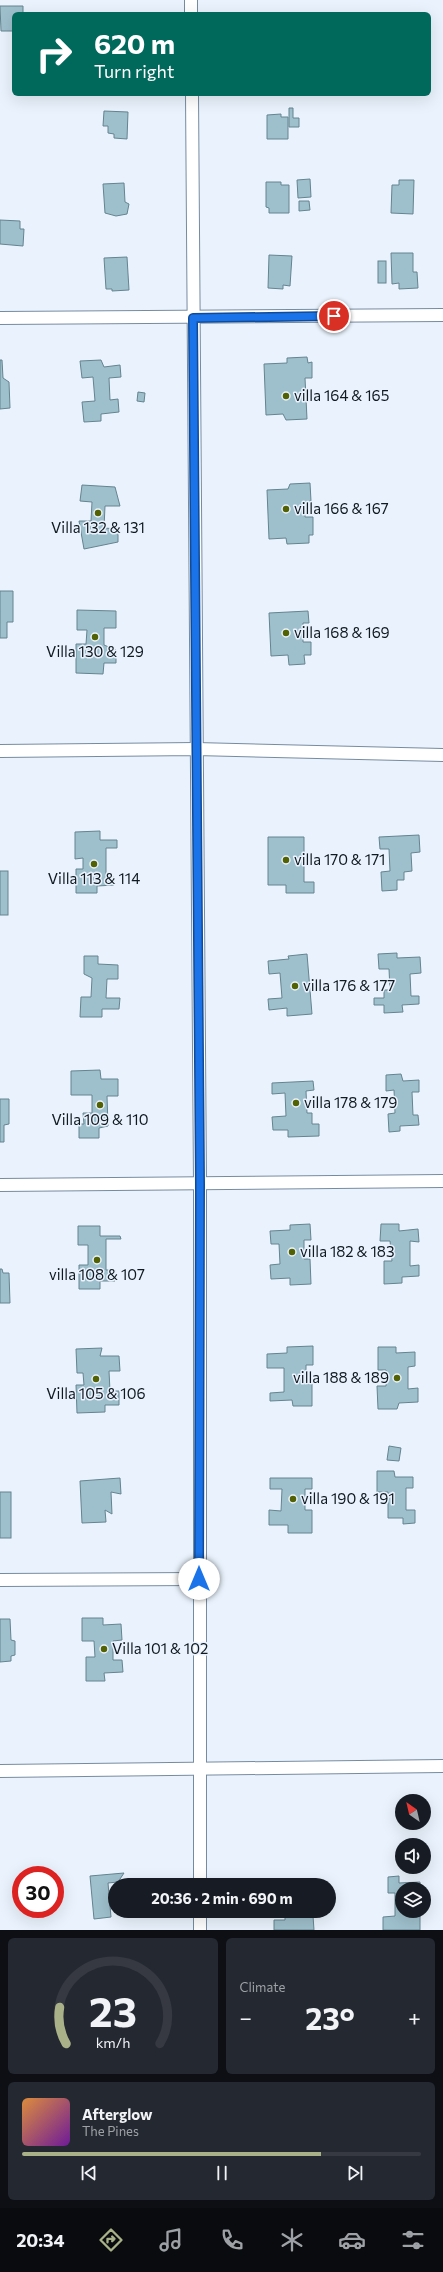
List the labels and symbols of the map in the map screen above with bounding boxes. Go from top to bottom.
pin [317,299,351,333]
place label: villa 164 & 165 [294,386,389,404]
marker: villa 164 & 165 [281,391,291,401]
place label: villa 166 & 167 [294,499,389,517]
marker: villa 166 & 167 [281,504,291,514]
marker: Villa 132 & 131 [93,508,103,518]
place label: Villa 132 & 131 [51,518,145,536]
place label: villa 168 & 169 [294,623,390,641]
marker: villa 168 & 169 [281,628,291,638]
marker: Villa 130 & 129 [90,632,100,642]
place label: Villa 130 & 129 [46,642,144,660]
place label: villa 170 & 171 [294,850,385,868]
marker: villa 170 & 171 [281,855,291,865]
marker: Villa 113 & 114 [89,859,99,869]
place label: Villa 113 & 114 [48,869,140,887]
place label: villa 176 & 177 [303,976,395,994]
marker: villa 176 & 177 [290,981,300,991]
place label: villa 178 & 179 [304,1093,397,1111]
marker: villa 178 & 179 [291,1098,301,1108]
marker: Villa 109 & 110 [95,1100,105,1110]
place label: Villa 109 & 110 [51,1110,149,1128]
place label: villa 182 & 183 [300,1242,394,1260]
marker: villa 182 & 183 [287,1247,297,1257]
marker: villa 108 & 107 [92,1255,102,1265]
place label: villa 108 & 107 [49,1265,145,1283]
place label: villa 188 & 189 [293,1368,389,1386]
marker: villa 188 & 189 [392,1373,402,1383]
marker: Villa 105 & 106 [91,1374,101,1384]
place label: Villa 105 & 106 [46,1384,146,1402]
place label: villa 190 & 191 [301,1489,395,1507]
marker: villa 190 & 191 [288,1494,298,1504]
position arrow [178,1558,220,1600]
place label: Villa 101 & 102 [112,1639,208,1657]
marker: Villa 101 & 102 [99,1644,109,1654]
north arrow [395,1794,431,1830]
speed limit sign: 30 [12,1866,64,1918]

